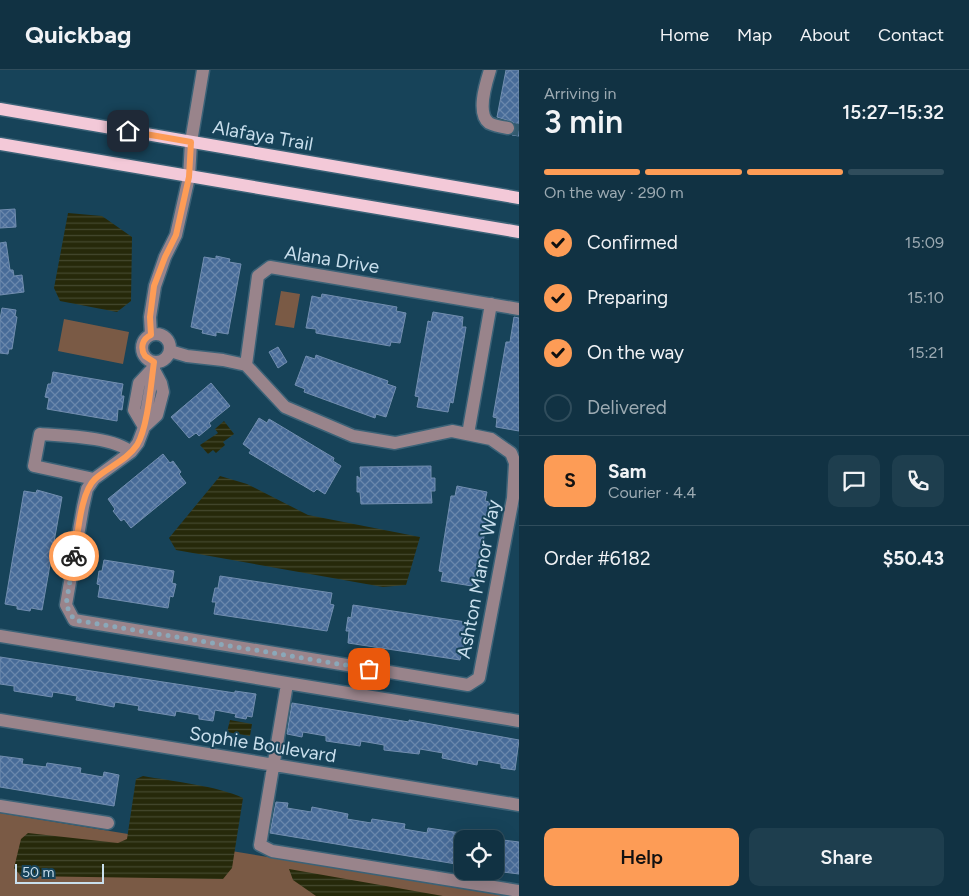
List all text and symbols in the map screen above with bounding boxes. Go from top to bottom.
text: Quickbag [25,20,131,49]
text: Home [660,24,709,46]
text: Map [737,24,772,46]
text: About [800,24,850,46]
text: Contact [878,24,944,46]
text: Arriving in [544,84,616,103]
text: 15:27–15:32 [842,101,944,124]
text: 3 min [544,103,623,141]
pin [107,110,149,152]
street label: Alafaya Trail [211,115,315,156]
icon: home [114,117,142,145]
text: On the way · 290 m [544,183,684,202]
icon: check [544,229,572,257]
text: Confirmed [587,231,678,254]
text: 15:09 [905,233,944,252]
street label: Alana Drive [283,241,381,278]
icon: check [544,284,572,312]
text: Preparing [587,286,668,309]
text: 15:10 [907,288,944,307]
icon: check [544,339,572,367]
text: On the way [587,341,684,364]
text: 15:21 [909,343,944,362]
text: Delivered [587,396,667,419]
button: chat [828,455,880,507]
button: phone [892,455,944,507]
text: Sam [608,460,646,483]
text: S [564,469,576,492]
text: Courier · 4.4 [608,483,696,502]
street label: Ashton Manor Way [452,498,505,660]
courier [49,531,99,581]
icon: bike [60,542,88,570]
text: Order #6182 [544,547,651,570]
text: $50.43 [883,547,944,570]
pin [348,648,390,690]
icon: bag [355,655,383,683]
street label: Sophie Boulevard [188,722,338,767]
button: Help [544,828,739,886]
button: Share [749,828,944,886]
map controls [454,830,504,880]
button: locate [454,830,504,880]
scale bar [15,861,104,884]
text: 50 m [22,864,54,881]

